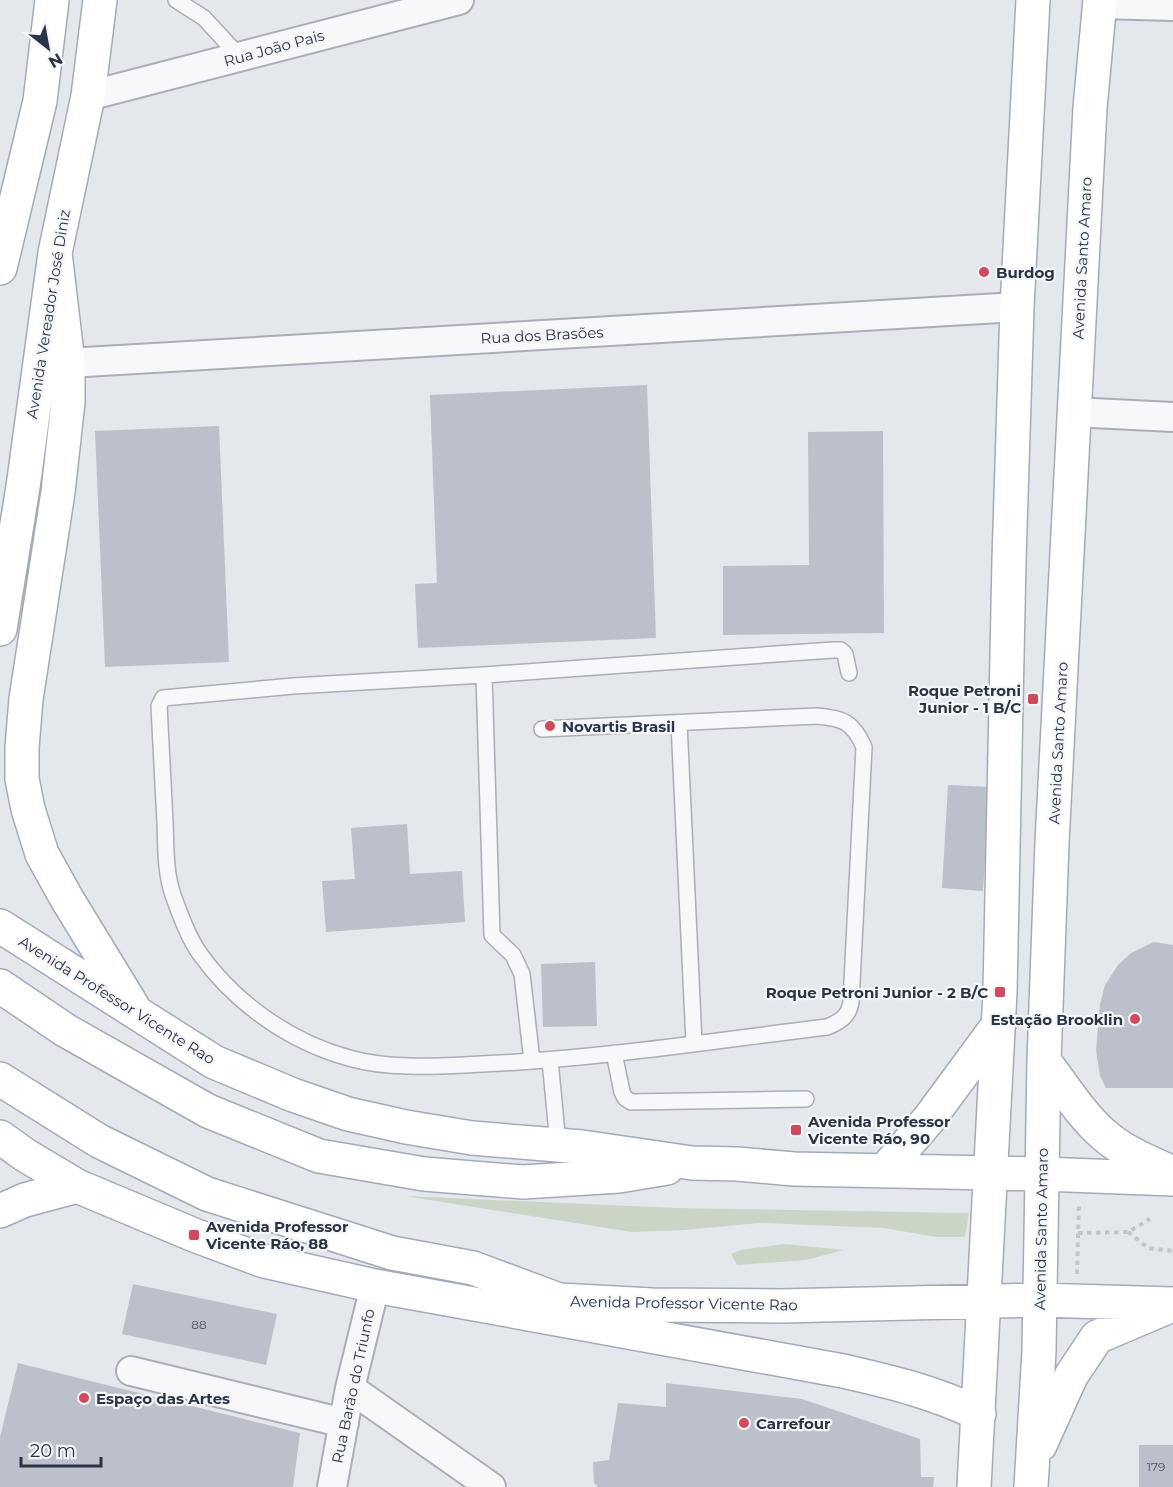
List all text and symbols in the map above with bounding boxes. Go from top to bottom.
north arrow [18,18,78,78]
street label: Rua João Pais [222,25,326,71]
text: N [45,49,66,72]
street label: Avenida Santo Amaro [1068,176,1096,340]
street label: Avenida Vereador José Diniz [22,208,74,420]
place label: Burdog [996,263,1055,282]
marker: Burdog [977,265,991,279]
street label: Rua dos Brasões [480,322,604,348]
street label: Avenida Santo Amaro [1044,661,1072,825]
place label: Roque Petroni Junior - 1 B/C [908,681,1021,717]
marker: Roque Petroni Junior - 1 B/C [1026,692,1040,706]
place label: Novartis Brasil [562,717,675,736]
marker: Novartis Brasil [543,719,557,733]
street label: Avenida Professor Vicente Rao [15,932,219,1068]
place label: Roque Petroni Junior - 2 B/C [766,983,988,1002]
marker: Roque Petroni Junior - 2 B/C [993,985,1007,999]
place label: Estação Brooklin [991,1010,1123,1029]
marker: Estação Brooklin [1128,1012,1142,1026]
place label: Avenida Professor Vicente Ráo, 90 [807,1112,951,1148]
marker: Avenida Professor Vicente Ráo, 90 [789,1123,803,1137]
street label: Avenida Santo Amaro [1030,1148,1052,1310]
place label: Avenida Professor Vicente Ráo, 88 [205,1217,349,1253]
marker: Avenida Professor Vicente Ráo, 88 [187,1228,201,1242]
street label: Avenida Professor Vicente Rao [570,1292,798,1314]
street label: Rua Barão do Triunfo [327,1307,379,1465]
house number: 88 [191,1317,207,1332]
place label: Espaço das Artes [96,1389,230,1408]
marker: Espaço das Artes [77,1391,91,1405]
place label: Carrefour [756,1414,831,1433]
marker: Carrefour [737,1416,751,1430]
scale bar [21,1430,100,1468]
text: 20 m [30,1440,76,1462]
house number: 179 [1147,1459,1165,1474]

